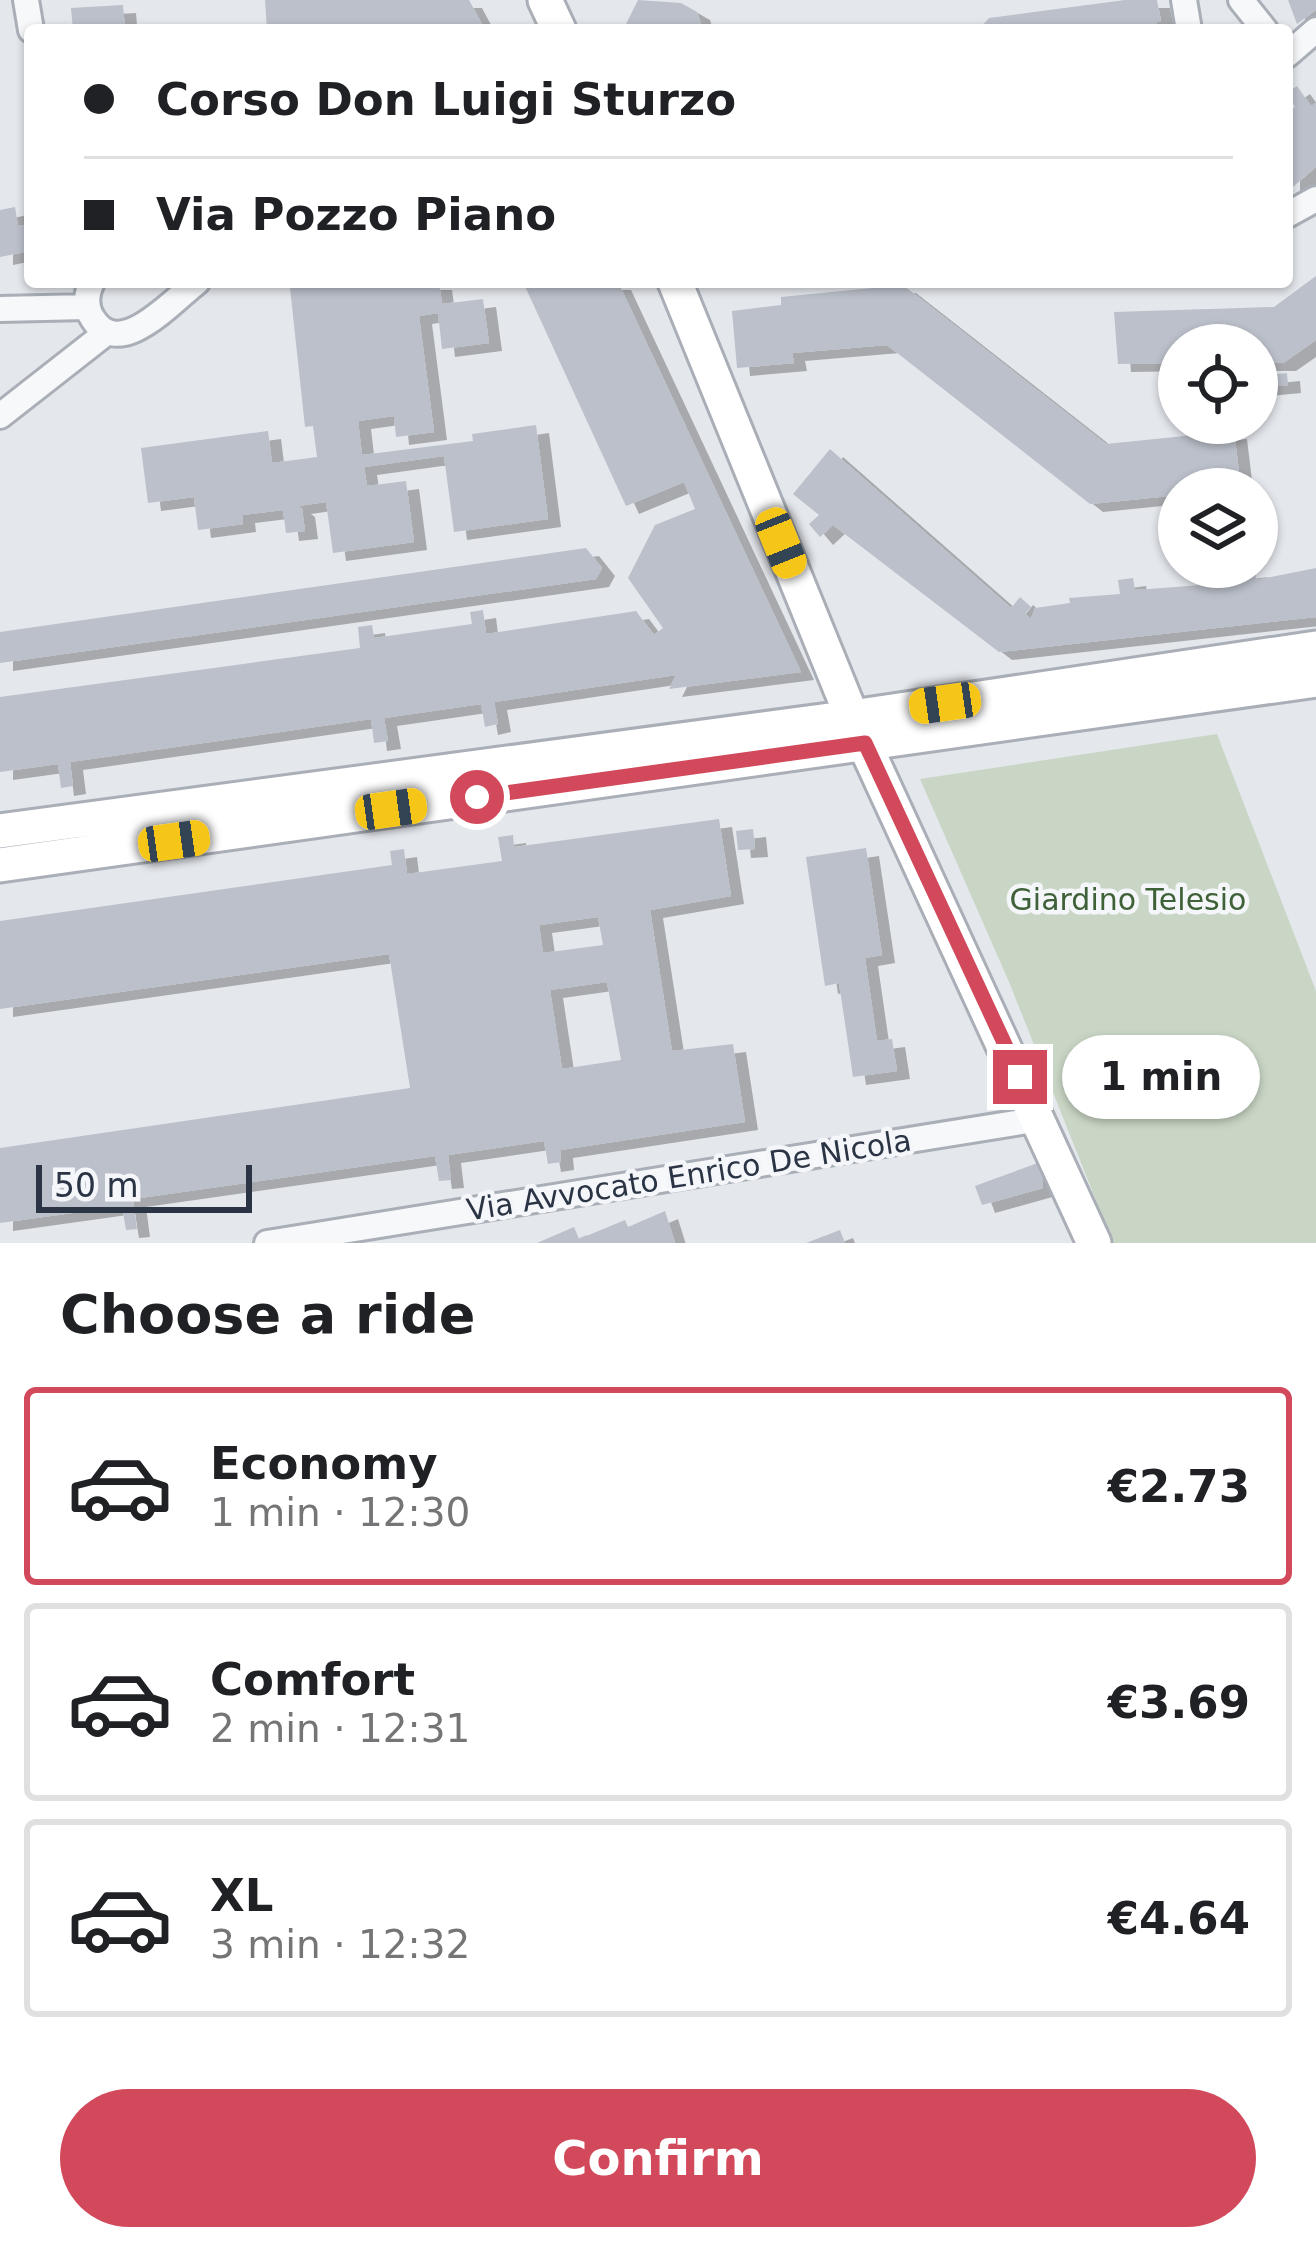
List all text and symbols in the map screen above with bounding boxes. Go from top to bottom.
text: Corso Don Luigi Sturzo [156,73,736,126]
text: Via Pozzo Piano [156,188,556,241]
map controls [1158,324,1278,588]
button: locate [1158,324,1278,444]
button: layers [1158,468,1278,588]
car [751,503,811,583]
car [907,680,983,726]
route start [450,770,504,824]
car [353,786,429,832]
car [136,818,212,864]
park label: Giardino Telesio [1010,882,1246,917]
callout: 1 min [1062,1035,1260,1119]
route end [993,1050,1047,1104]
text: 1 min [1100,1054,1222,1099]
street label: Via Avvocato Enrico De Nicola [464,1123,914,1227]
scale bar [36,1159,252,1212]
text: 50 m [54,1166,139,1205]
text: Choose a ride [60,1283,476,1346]
icon: car [66,1432,174,1540]
text: Economy [210,1437,438,1490]
text: €2.73 [1108,1460,1250,1513]
text: 1 min · 12:30 [210,1490,470,1535]
icon: car [66,1648,174,1756]
text: Comfort [210,1653,415,1706]
text: €3.69 [1108,1676,1250,1729]
text: 2 min · 12:31 [210,1706,470,1751]
icon: car [66,1864,174,1972]
text: XL [210,1869,273,1922]
text: €4.64 [1108,1892,1250,1945]
text: 3 min · 12:32 [210,1922,470,1967]
button: Confirm [60,2089,1256,2227]

